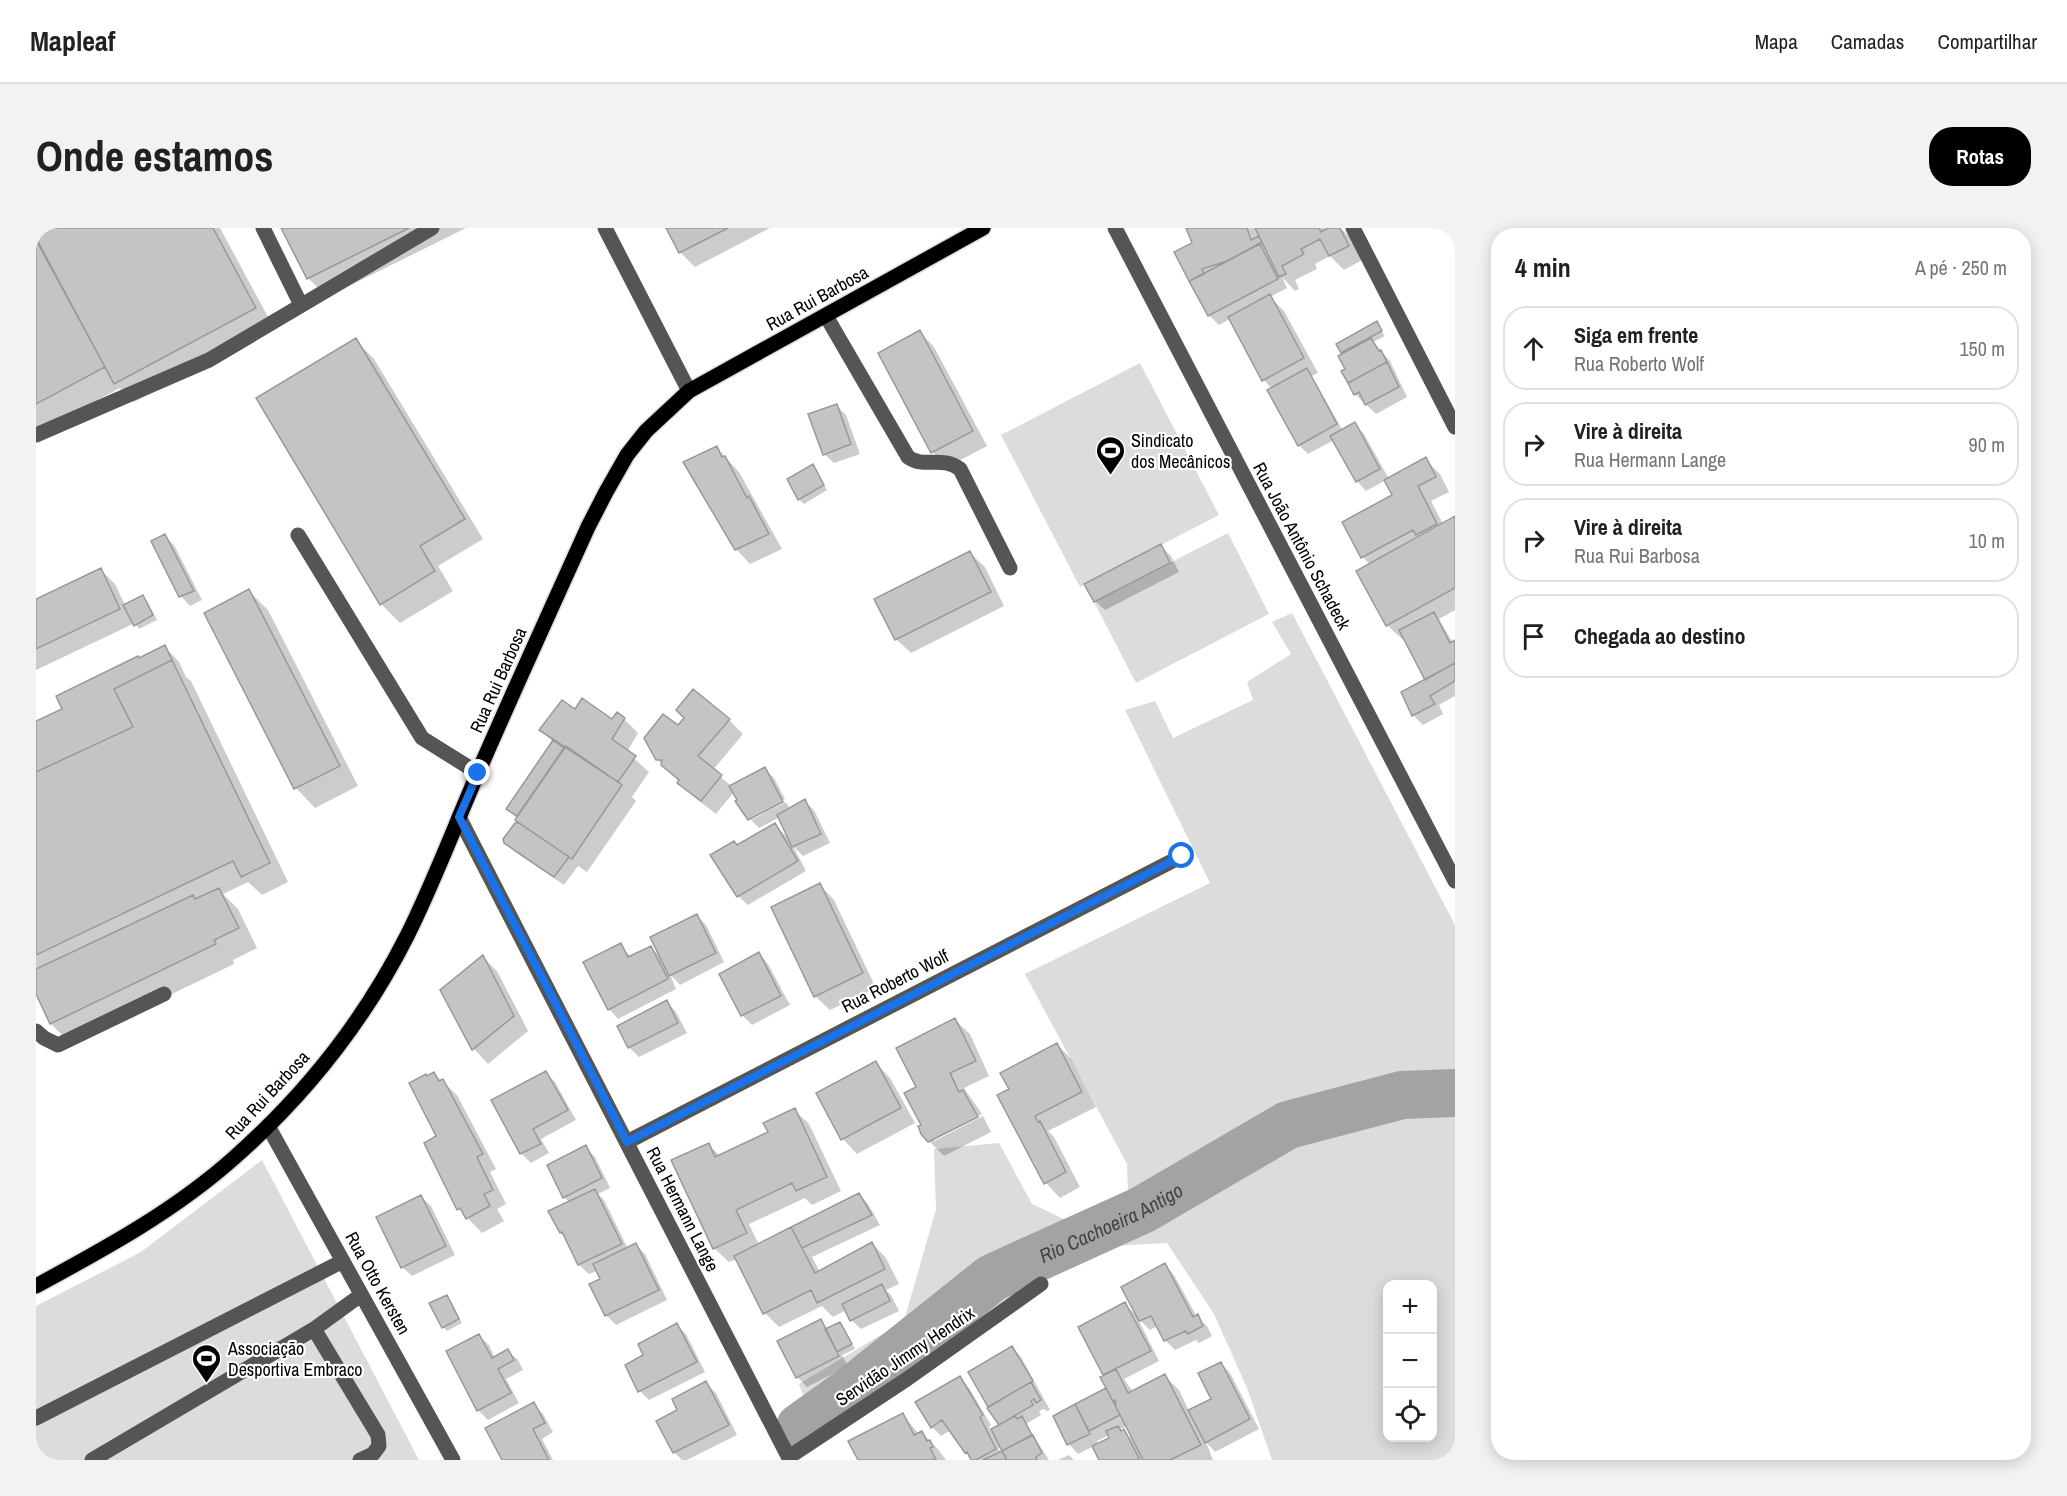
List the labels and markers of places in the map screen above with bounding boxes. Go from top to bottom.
place label: Sindicato dos Mecânicos [1131,428,1230,474]
sports icon: Sindicato dos Mecânicos [1094,434,1126,476]
place label: Associação Desportiva Embraco [227,1336,363,1382]
sports icon: Associação Desportiva Embraco [191,1342,223,1384]

